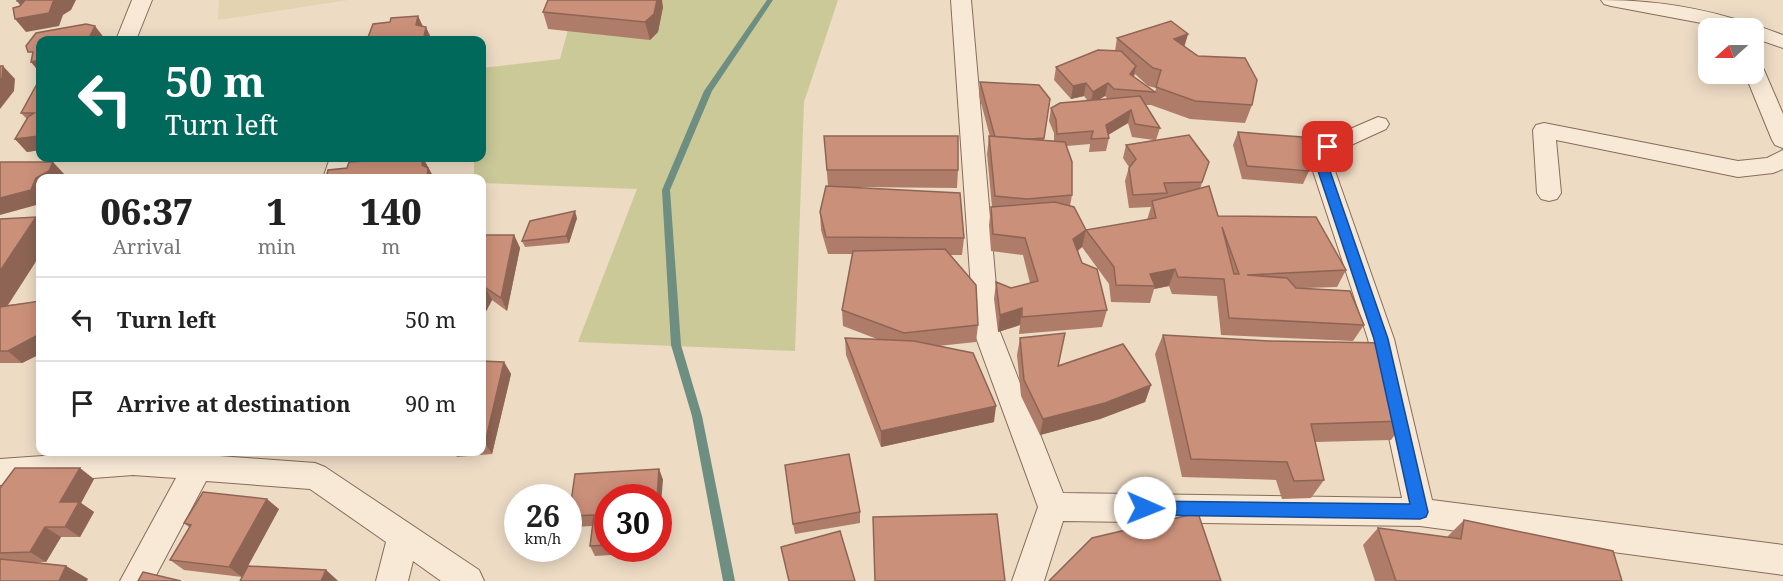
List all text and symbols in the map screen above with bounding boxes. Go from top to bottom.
north arrow [1698,18,1764,84]
map controls [1698,18,1764,84]
text: 50 m [165,52,265,109]
icon: left [66,60,144,138]
text: Turn left [165,106,278,143]
pin [1302,121,1353,172]
icon: arrive [1311,130,1344,163]
text: 06:37 [100,187,193,236]
text: 1 [267,187,287,236]
text: 140 [360,187,422,236]
text: Arrival [113,233,181,260]
text: min [258,233,296,260]
text: m [382,233,400,260]
icon: left [66,303,99,336]
text: Turn left [117,304,216,334]
text: 50 m [405,304,456,334]
icon: arrive [66,387,99,420]
text: Arrive at destination [117,388,351,418]
text: 90 m [405,388,456,418]
position arrow [1113,476,1177,540]
speed limit sign: 30 [594,484,672,562]
text: 26 [526,495,560,536]
text: km/h [525,528,561,548]

